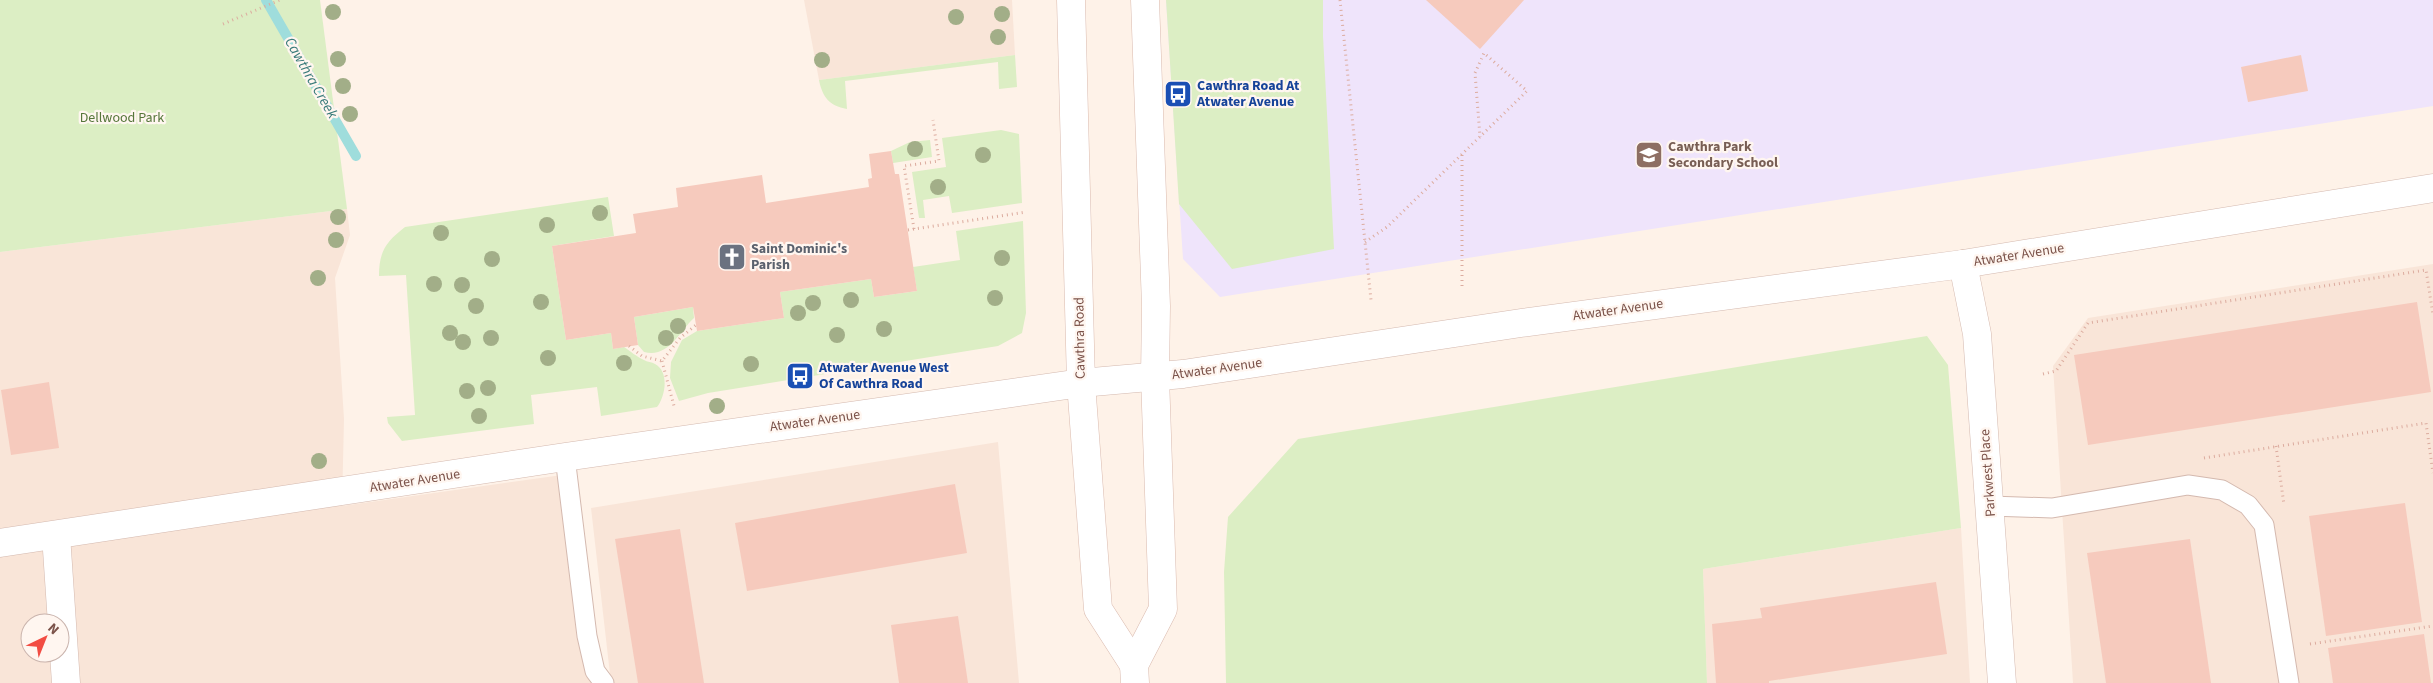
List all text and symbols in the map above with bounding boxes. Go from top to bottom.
water label: Cawthra Creek [279,34,343,123]
place label: Cawthra Road At Atwater Avenue [1196,76,1300,112]
bus stop icon: Cawthra Road At Atwater Avenue [1163,79,1193,109]
park label: Dellwood Park [80,108,164,128]
place label: Cawthra Park Secondary School [1668,137,1778,173]
school or university icon: Cawthra Park Secondary School [1634,140,1664,170]
street label: Atwater Avenue [1972,238,2066,272]
place label: Saint Dominic's Parish [751,239,847,275]
church icon: Saint Dominic's Parish [717,242,747,272]
street label: Atwater Avenue [1571,294,1665,326]
street label: Cawthra Road [1069,297,1091,379]
street label: Atwater Avenue [1170,353,1264,385]
place label: Atwater Avenue West Of Cawthra Road [818,358,950,394]
bus stop icon: Atwater Avenue West Of Cawthra Road [785,361,815,391]
street label: Atwater Avenue [768,405,862,437]
street label: Parkwest Place [1975,428,2001,518]
street label: Atwater Avenue [368,464,462,498]
north arrow [20,613,70,663]
text: N [43,619,63,640]

